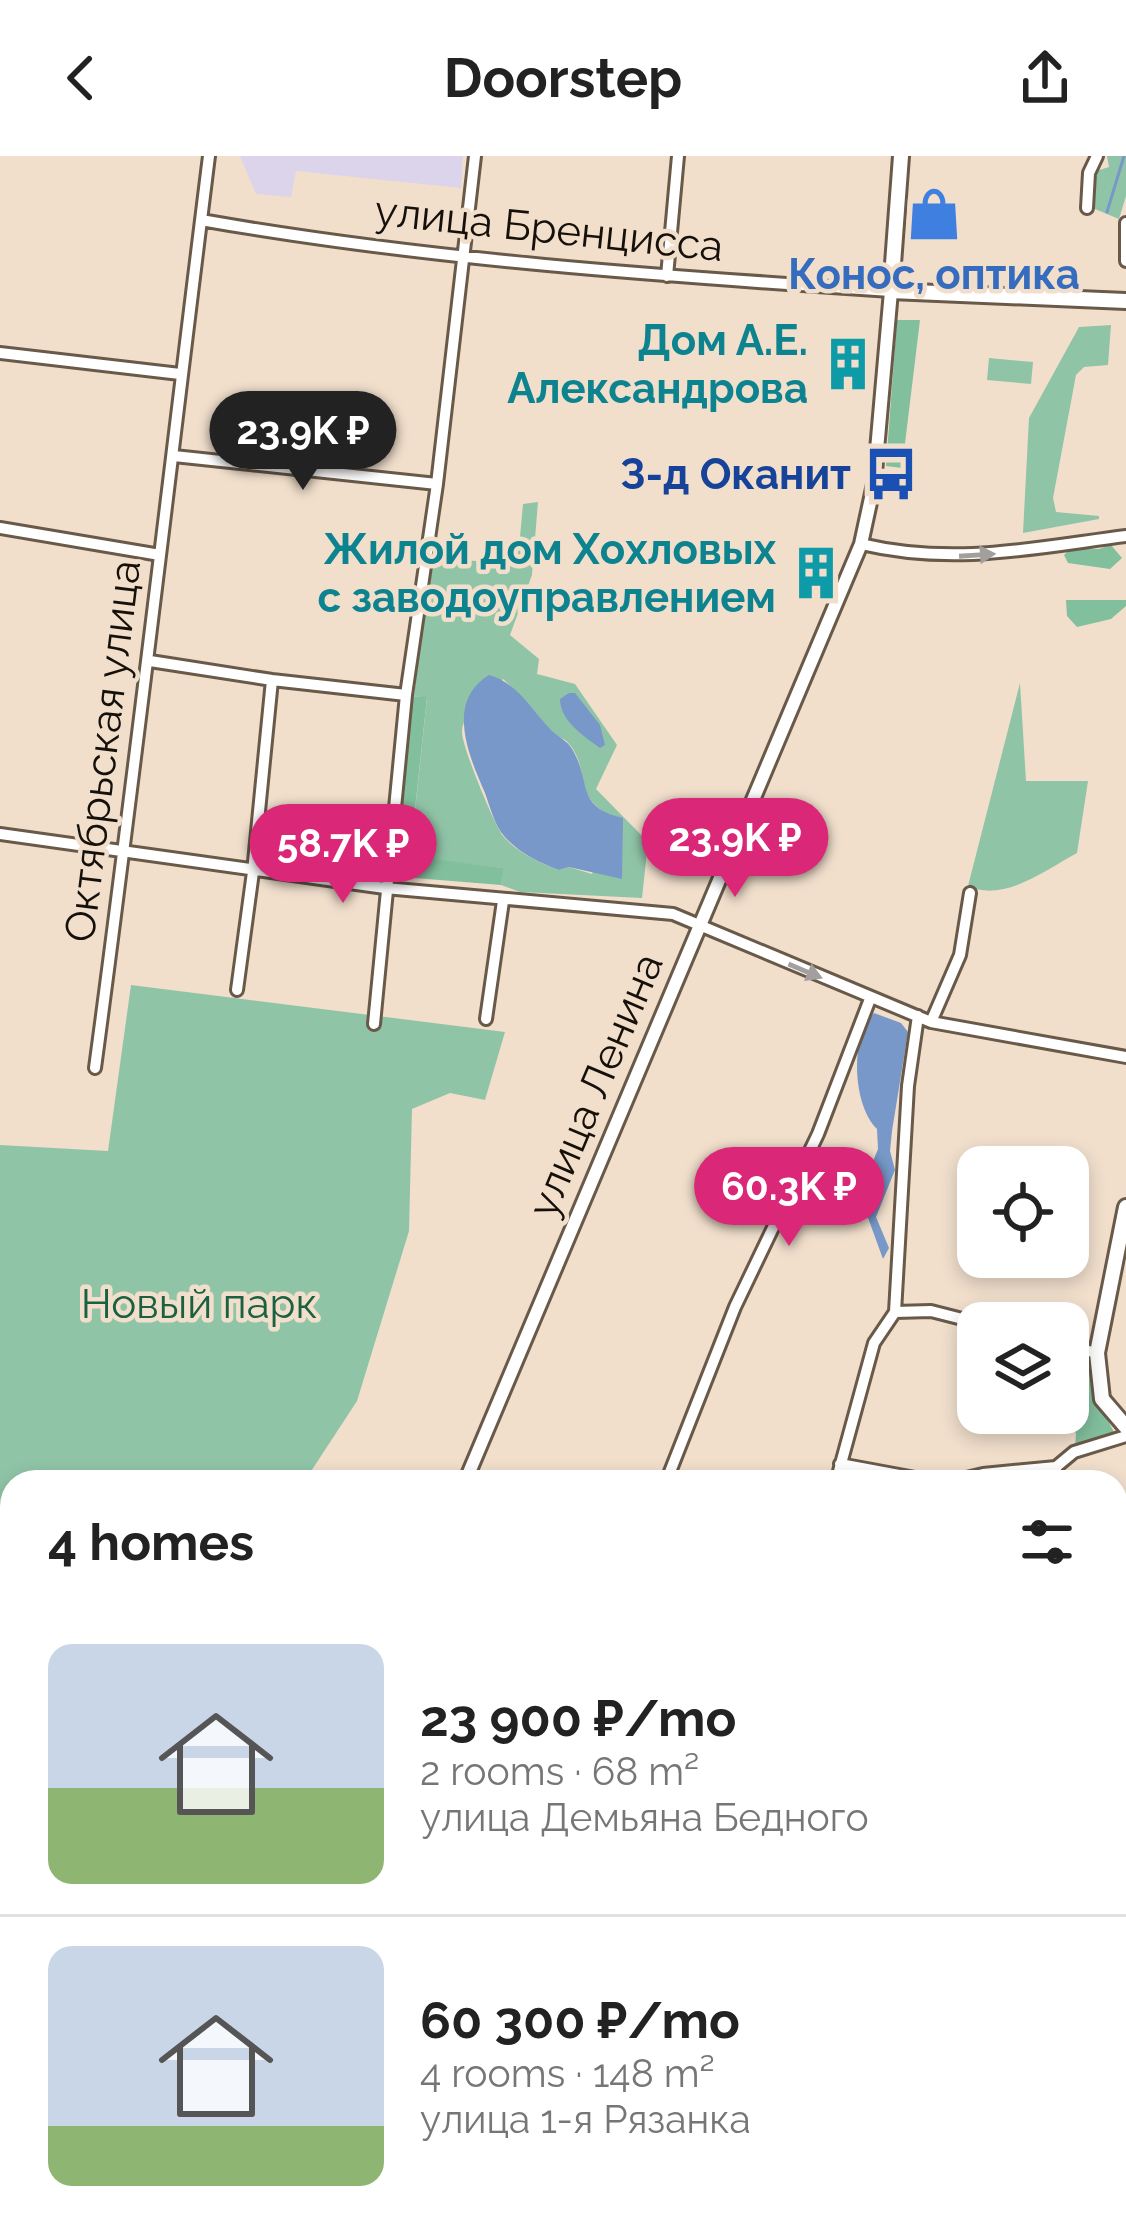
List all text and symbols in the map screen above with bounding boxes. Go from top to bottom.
icon: back [48,45,114,111]
icon: share [1012,45,1078,111]
text: Doorstep [444,46,682,110]
shop icon: Конос, оптика [905,185,963,243]
street label: улица Бренцисса [372,186,726,271]
place label: Конос, оптика [788,250,1080,299]
place label: Дом А.Е. Александрова [507,316,808,413]
building icon: Дом А.Е. Александрова [819,335,877,393]
pin: 23.9K ₽ [192,391,414,493]
text: 23.9K ₽ [236,407,370,453]
bus stop icon: З-д Оканит [862,445,920,503]
place label: З-д Оканит [620,450,851,499]
place label: Жилой дом Хохловых с заводоуправлением [317,525,777,622]
building icon: Жилой дом Хохловых с заводоуправлением [787,544,845,602]
one-way arrow [959,545,996,564]
street label: Октябрьская улица [55,557,150,945]
pin: 23.9K ₽ [624,798,846,900]
pin: 58.7K ₽ [232,804,454,906]
text: 23.9K ₽ [668,814,802,860]
text: 58.7K ₽ [277,820,409,866]
street label: улица Ленина [518,946,673,1224]
one-way arrow [787,962,823,981]
map controls [957,1146,1089,1434]
button: locate [957,1146,1089,1278]
pin: 60.3K ₽ [678,1147,900,1249]
text: 60.3K ₽ [721,1163,857,1209]
park label: Новый парк [81,1279,317,1328]
button: layers [957,1302,1089,1434]
icon: filters [1014,1509,1080,1575]
text: 4 homes [48,1512,254,1572]
text: 23 900 ₽/mo [420,1688,736,1748]
icon: home [144,1692,288,1836]
text: 2 rooms · 68 m² [420,1748,699,1794]
text: улица Демьяна Бедного [420,1794,869,1840]
text: 60 300 ₽/mo [420,1990,740,2050]
icon: home [144,1994,288,2138]
text: 4 rooms · 148 m² [420,2050,715,2096]
text: улица 1-я Рязанка [420,2096,751,2142]

